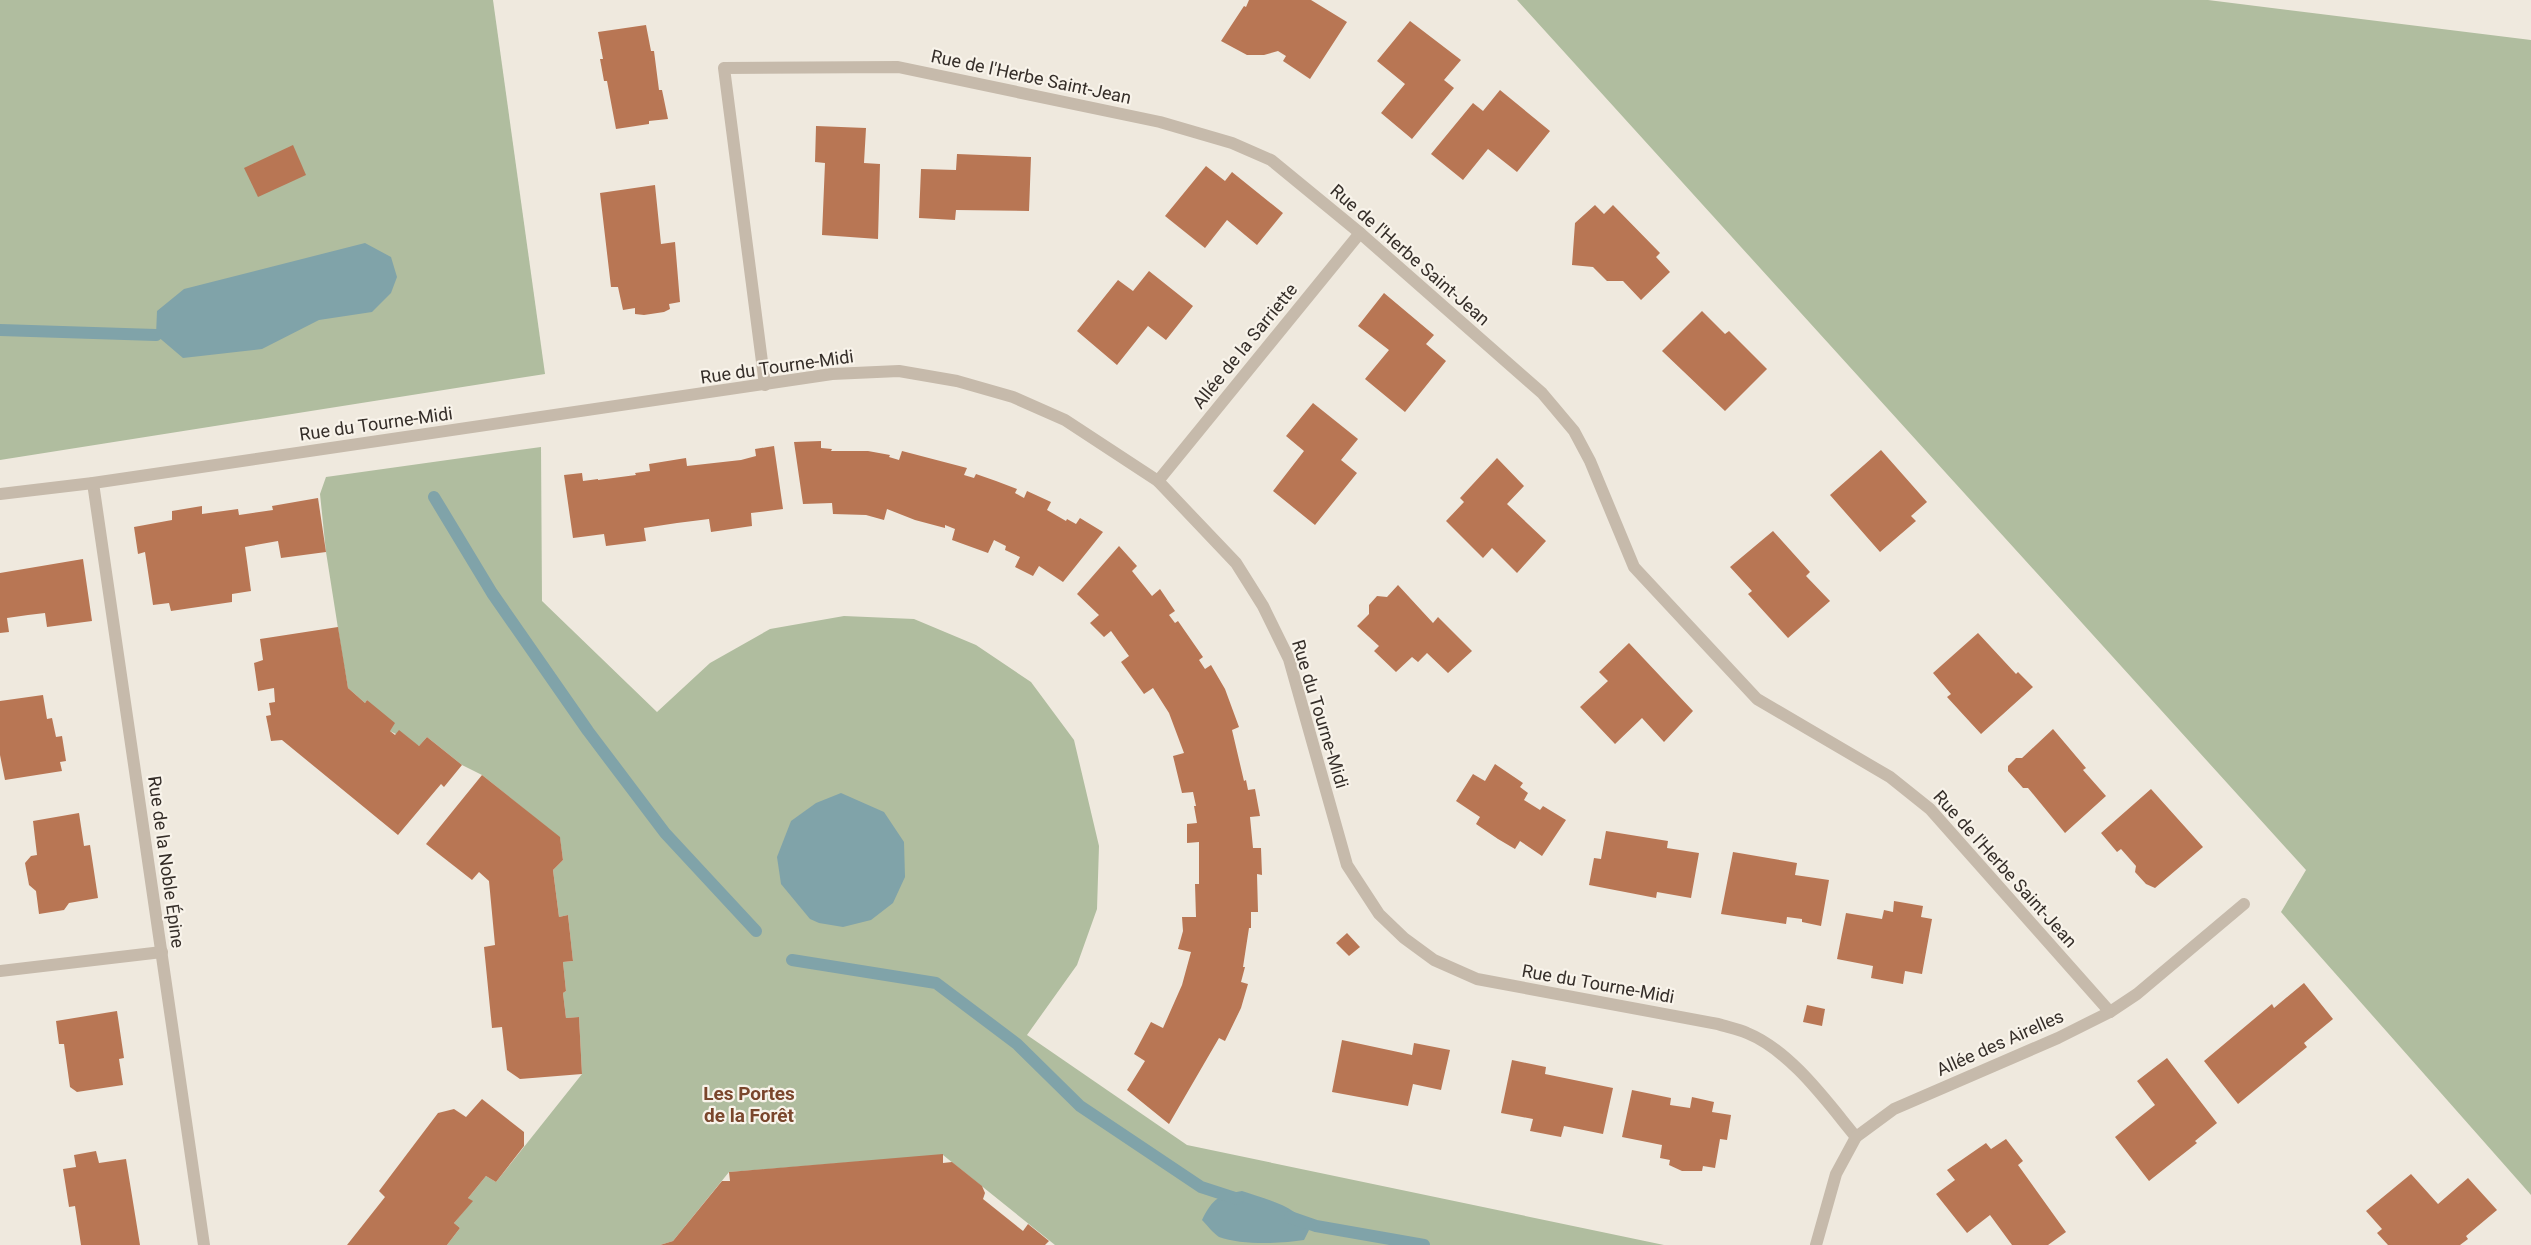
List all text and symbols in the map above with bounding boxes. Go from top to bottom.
street label: Rue de l'Herbe Saint-Jean [929,45,1133,108]
street label: Rue de l'Herbe Saint-Jean [1326,180,1494,330]
street label: Allée de la Sarriette [1188,279,1301,412]
street label: Rue du Tourne-Midi [699,345,855,388]
street label: Rue du Tourne-Midi [298,402,454,445]
street label: Rue du Tourne-Midi [1288,637,1353,791]
street label: Rue de la Noble Épine [144,775,189,949]
street label: Rue de l'Herbe Saint-Jean [1929,786,2081,952]
street label: Rue du Tourne-Midi [1520,960,1676,1007]
street label: Allée des Airelles [1933,1005,2067,1080]
district label: Les Portes de la Forêt [703,1082,795,1127]

